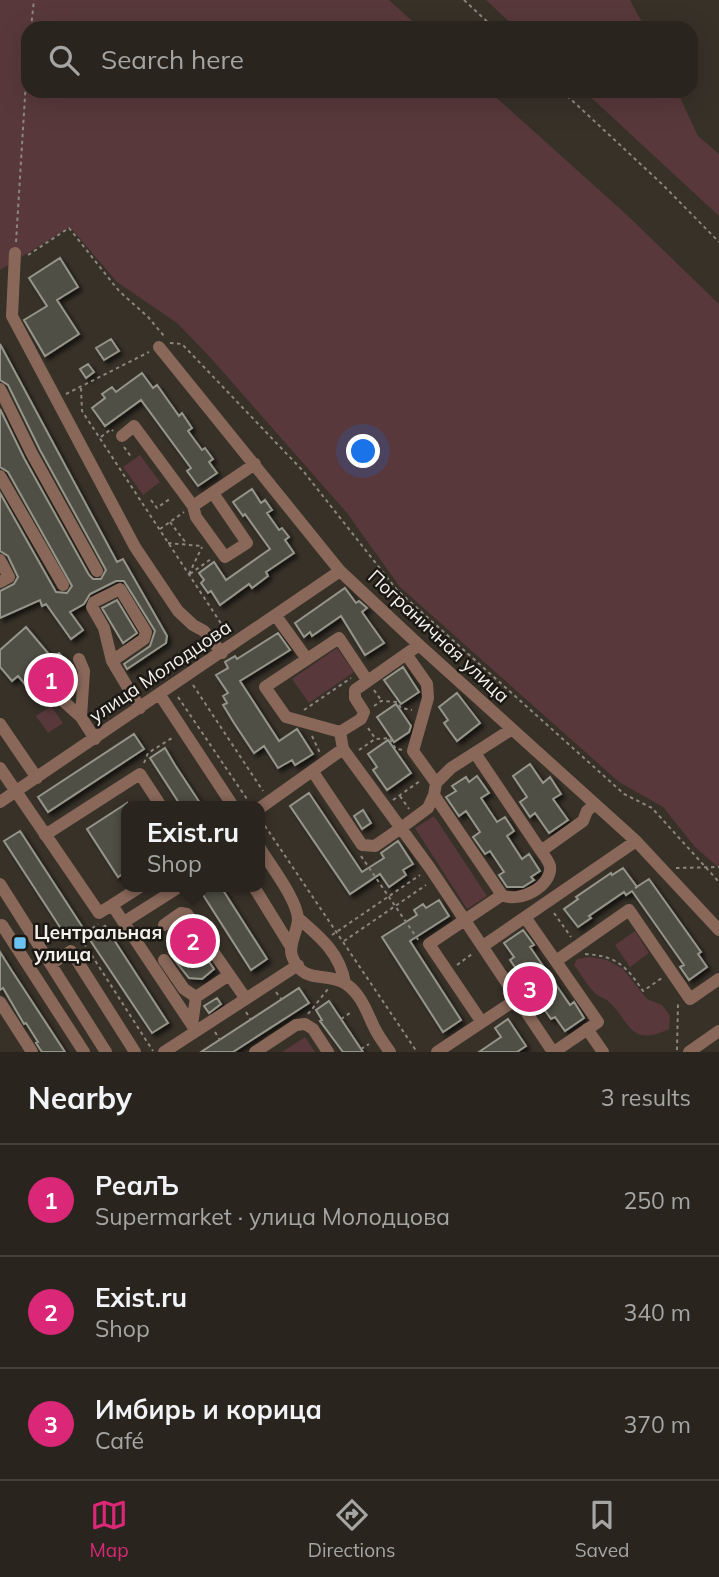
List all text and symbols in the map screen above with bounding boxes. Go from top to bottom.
search box [21,21,698,98]
icon: search [45,41,83,79]
text: Search here [101,43,244,76]
your location [346,434,380,468]
street label: Пограничная улица [363,564,515,708]
street label: улица Молодцова [84,615,236,727]
pin: 1 [28,654,74,706]
popup [121,801,265,892]
text: Exist.ru [147,816,239,849]
text: Shop [147,849,202,878]
pin: 2 [170,915,216,967]
place label: Центральная улица [34,920,162,966]
marker: Центральная улица [12,935,28,951]
pin: 3 [507,963,553,1015]
text: Nearby [28,1079,132,1117]
text: 3 results [601,1083,691,1112]
text: РеалЪ [95,1169,179,1202]
text: 1 [44,1186,58,1215]
text: 250 m [623,1186,691,1215]
text: Supermarket · улица Молодцова [95,1202,450,1231]
text: Exist.ru [95,1281,187,1314]
text: 2 [44,1298,58,1327]
text: 340 m [623,1298,691,1327]
text: Shop [95,1314,150,1343]
text: Имбирь и корица [95,1393,322,1426]
text: 3 [44,1410,58,1439]
text: 370 m [623,1410,691,1439]
text: Café [95,1426,144,1455]
tab: Map [90,1496,129,1562]
tab: Directions [308,1496,396,1562]
tab: Saved [575,1496,629,1562]

